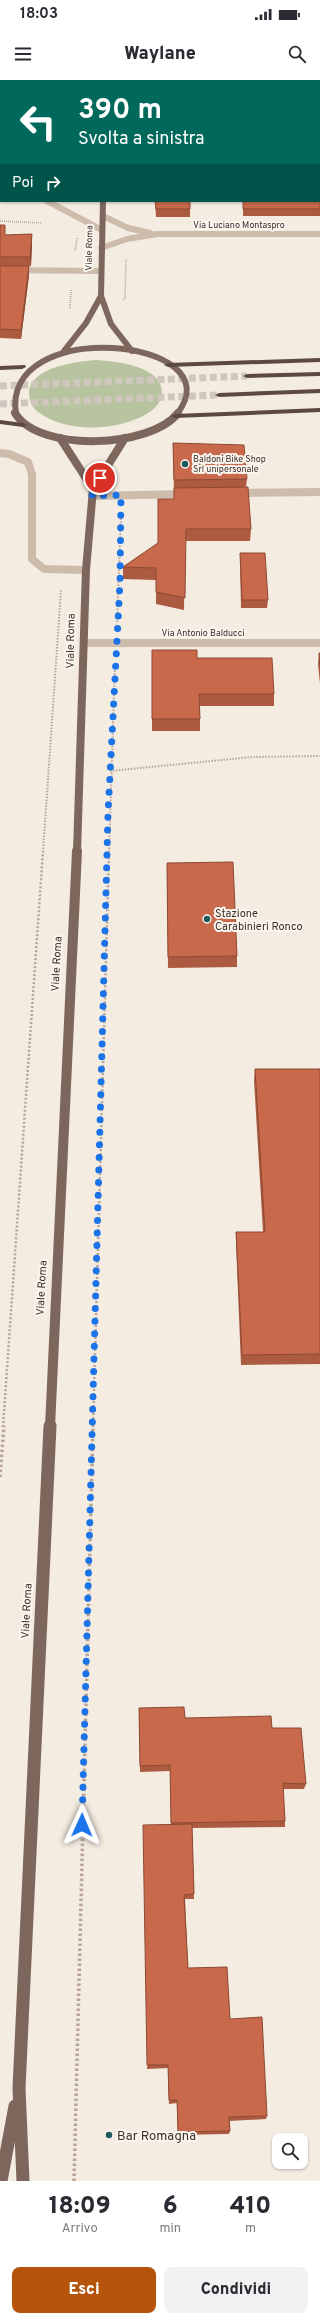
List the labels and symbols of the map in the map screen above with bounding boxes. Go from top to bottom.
street label: Via Luciano Montaspro [193,220,285,231]
street label: Viale Roma [84,225,95,271]
place label: Baldoni Bike Shop Srl unipersonale [193,454,266,475]
marker: Baldoni Bike Shop Srl unipersonale [180,459,190,469]
pin [83,461,117,495]
street label: Viale Roma [64,613,78,669]
street label: Via Antonio Balducci [162,628,244,639]
place label: Stazione Carabinieri Ronco [215,907,303,934]
marker: Stazione Carabinieri Ronco [202,914,212,924]
street label: Viale Roma [49,936,65,992]
street label: Viale Roma [34,1260,50,1316]
street label: Viale Roma [19,1583,35,1639]
position arrow [61,1804,103,1846]
place label: Bar Romagna [117,2129,196,2145]
marker: Bar Romagna [104,2130,114,2140]

